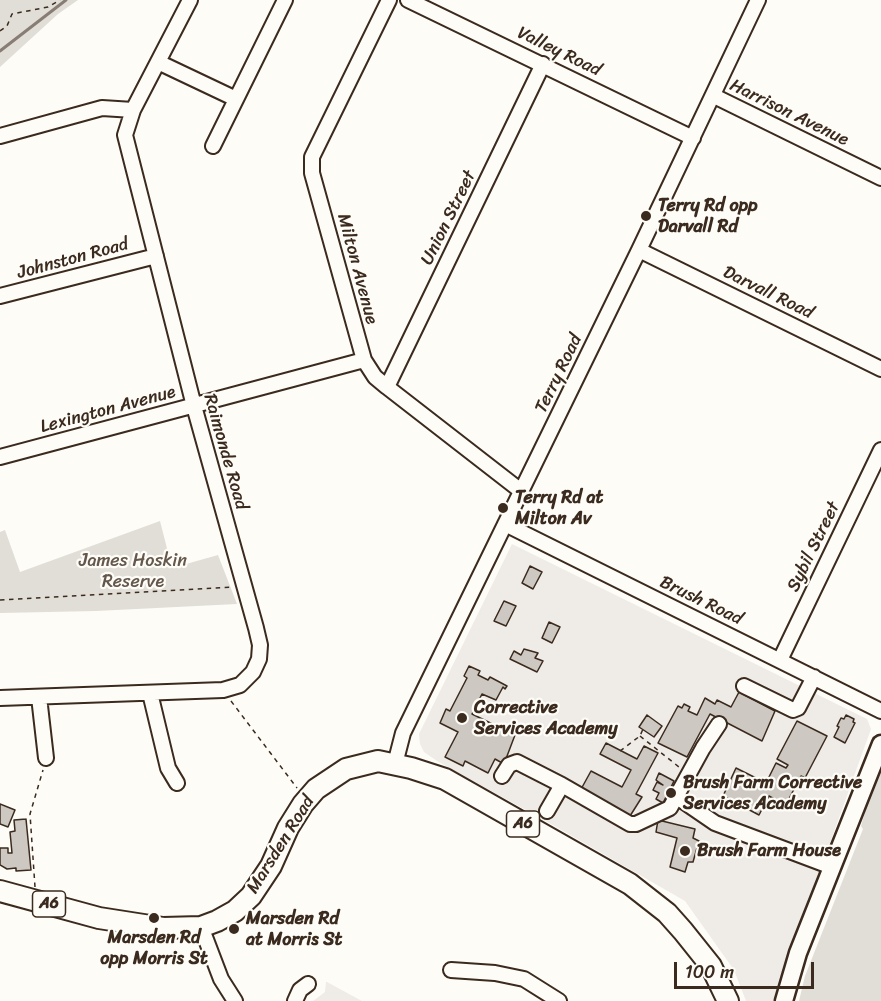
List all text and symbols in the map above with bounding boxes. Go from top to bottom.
street label: Valley Road [514,22,604,82]
street label: Harrison Avenue [726,75,852,151]
street label: Union Street [417,167,481,269]
place label: Terry Rd opp Darvall Rd [658,195,758,238]
marker: Terry Rd opp Darvall Rd [639,209,653,223]
street label: Milton Avenue [332,211,382,327]
street label: Johnston Road [15,234,131,284]
street label: Darvall Road [719,262,817,324]
street label: Terry Road [531,331,587,417]
street label: Lexington Avenue [38,382,178,438]
street label: Raimonde Road [198,392,252,512]
place label: Terry Rd at Milton Av [515,487,603,530]
street label: Sybil Street [783,499,845,595]
marker: Terry Rd at Milton Av [496,501,510,515]
park label: James Hoskin Reserve [79,550,187,592]
street label: Brush Road [656,572,746,630]
place label: Corrective Services Academy [474,697,618,740]
marker: Corrective Services Academy [455,711,469,725]
place label: Brush Farm Corrective Services Academy [683,772,862,814]
marker: Brush Farm Corrective Services Academy [664,786,678,800]
street label: Marsden Road [242,792,320,898]
road number: A6 [506,811,540,837]
place label: Brush Farm House [697,840,841,862]
marker: Brush Farm House [678,844,692,858]
road number: A6 [32,891,66,917]
place label: Marsden Rd at Morris St [246,908,342,950]
marker: Marsden Rd opp Morris St [147,911,161,925]
marker: Marsden Rd at Morris St [227,922,241,936]
place label: Marsden Rd opp Morris St [100,927,208,970]
scale bar [677,950,816,988]
text: 100 m [685,956,734,988]

